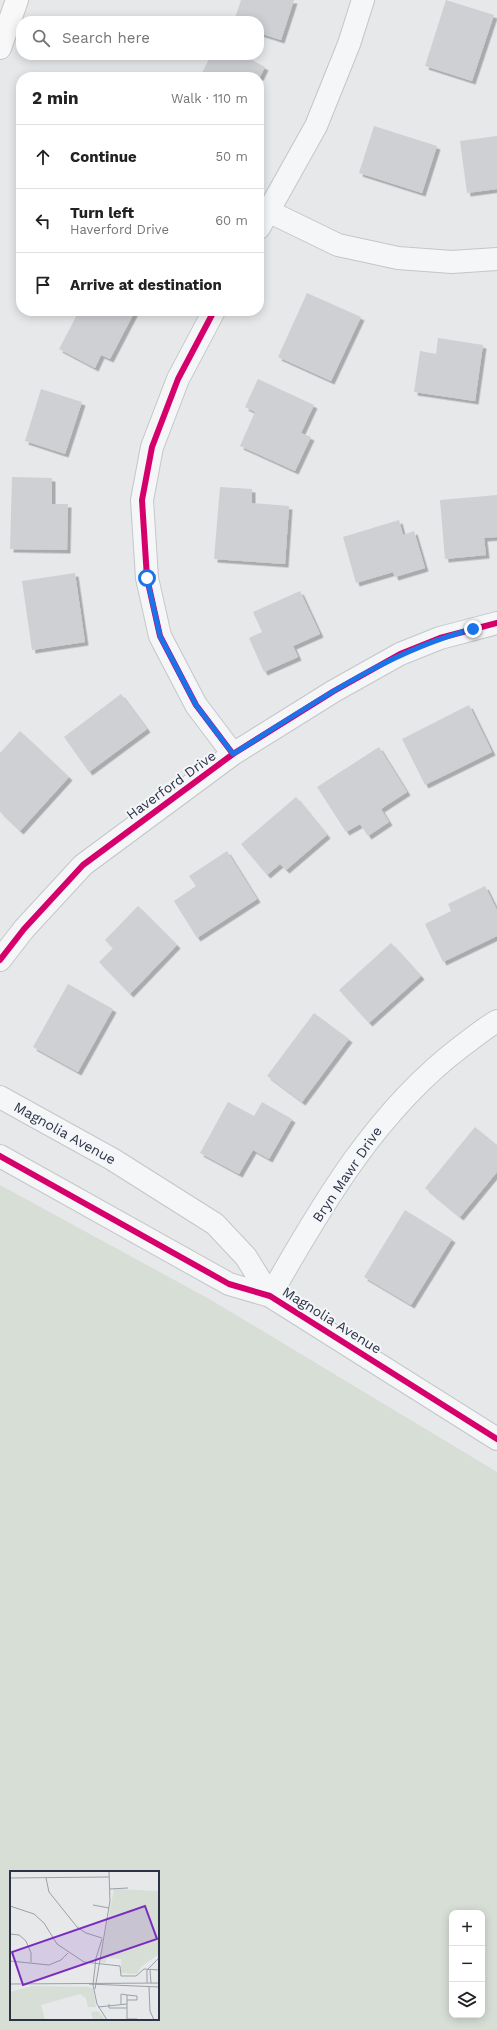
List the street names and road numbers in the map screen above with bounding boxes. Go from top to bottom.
street label: Haverford Drive [123,747,219,823]
street label: Magnolia Avenue [11,1098,119,1168]
street label: Bryn Mawr Drive [309,1123,385,1225]
street label: Magnolia Avenue [280,1283,384,1357]

